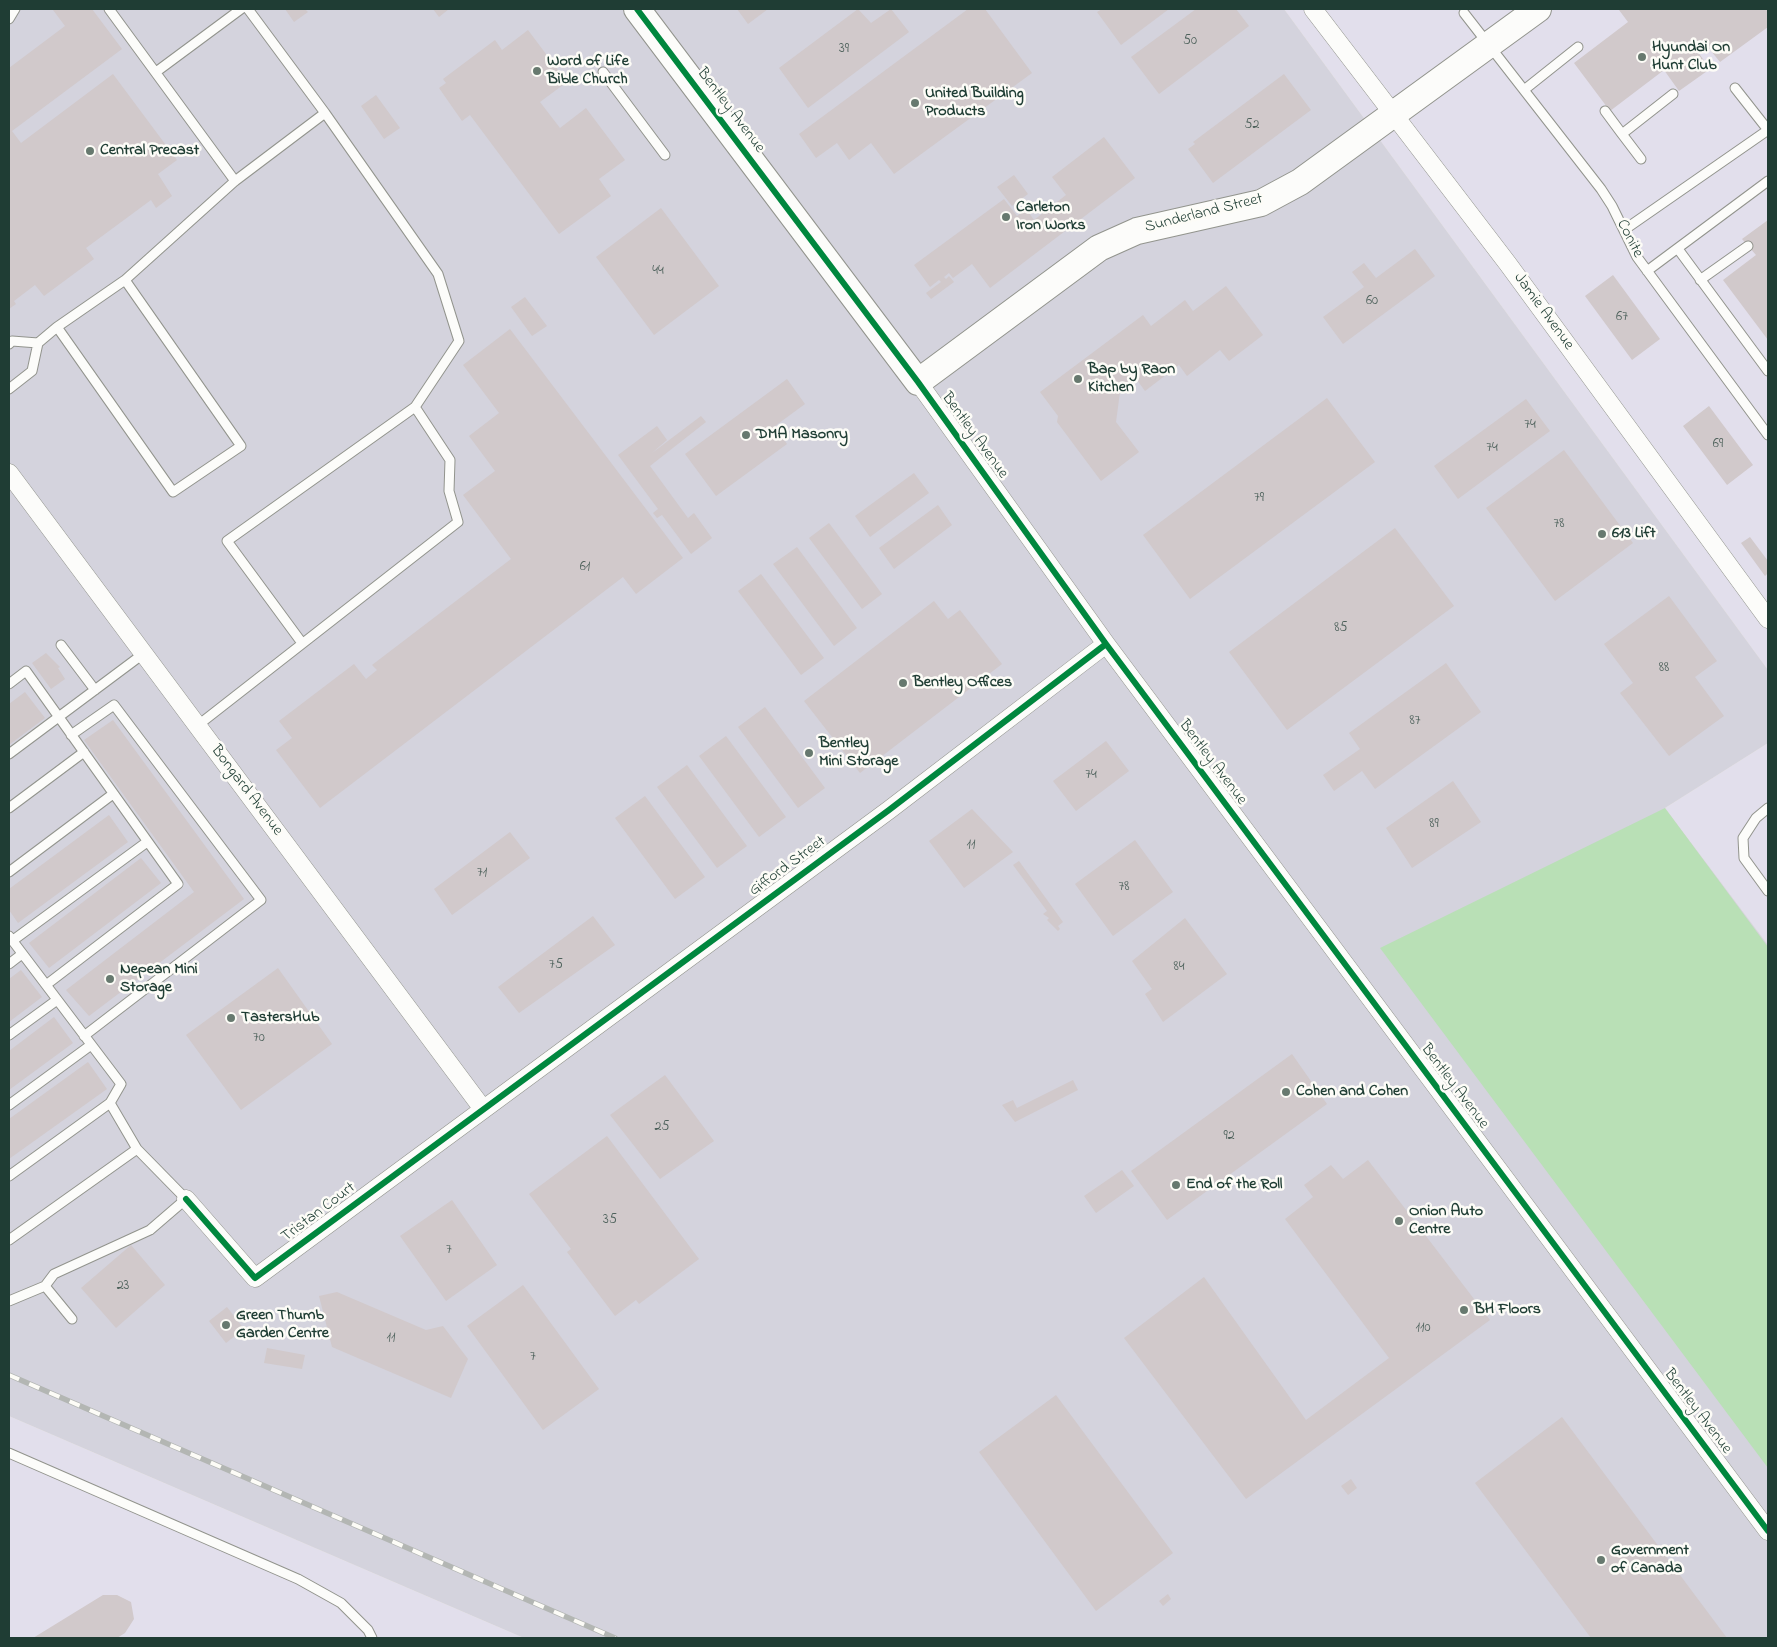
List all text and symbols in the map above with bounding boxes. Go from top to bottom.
house number: 50 [1183,34,1197,50]
place label: Hyundai On Hunt Club [1652,38,1730,76]
house number: 39 [839,42,849,58]
marker: Hyundai On Hunt Club [1636,51,1648,63]
place label: Word of Life Bible Church [547,52,629,90]
marker: Word of Life Bible Church [531,65,543,77]
street label: Bentley Avenue [692,65,768,157]
place label: United Building Products [925,84,1024,122]
marker: United Building Products [909,97,921,109]
house number: 52 [1245,118,1259,134]
place label: Central Precast [100,141,199,161]
marker: Central Precast [84,145,96,157]
street label: Sunderland Street [1143,190,1265,238]
place label: Carleton Iron Works [1016,198,1086,236]
marker: Carleton Iron Works [1000,211,1012,223]
street label: Conite [1611,217,1647,261]
house number: 44 [652,264,664,280]
street label: Jamie Avenue [1509,270,1577,354]
house number: 60 [1366,294,1378,310]
house number: 67 [1616,310,1628,326]
place label: Bap by Raon Kitchen [1088,360,1175,398]
marker: Bap by Raon Kitchen [1072,373,1084,385]
street label: Bentley Avenue [936,389,1012,483]
house number: 74 [1524,418,1536,434]
place label: DMA Masonry [756,425,848,445]
marker: DMA Masonry [740,429,752,441]
house number: 69 [1713,437,1723,453]
house number: 74 [1486,441,1498,457]
house number: 79 [1254,491,1264,507]
house number: 78 [1553,517,1565,533]
place label: 613 Lift [1612,524,1656,544]
marker: 613 Lift [1596,528,1608,540]
house number: 61 [580,560,590,576]
house number: 85 [1334,621,1348,637]
house number: 88 [1659,661,1669,677]
place label: Bentley Offices [913,673,1012,693]
marker: Bentley Offices [897,677,909,689]
house number: 87 [1409,714,1421,730]
street label: Bentley Avenue [1174,717,1250,809]
place label: Bentley Mini Storage [819,734,898,772]
street label: Bongard Avenue [206,742,286,840]
marker: Bentley Mini Storage [803,747,815,759]
house number: 74 [1085,768,1097,784]
house number: 89 [1429,817,1439,833]
street label: Gifford Street [746,833,830,901]
house number: 11 [967,838,975,854]
house number: 71 [477,866,487,882]
house number: 78 [1118,880,1130,896]
house number: 75 [549,958,563,974]
place label: Nepean Mini Storage [120,960,198,998]
house number: 84 [1173,960,1185,976]
marker: Nepean Mini Storage [104,973,116,985]
place label: TastersHub [241,1008,319,1028]
marker: TastersHub [225,1012,237,1024]
house number: 70 [253,1031,265,1047]
street label: Bentley Avenue [1416,1041,1492,1133]
place label: Cohen and Cohen [1296,1082,1408,1102]
marker: Cohen and Cohen [1280,1086,1292,1098]
house number: 25 [655,1120,669,1136]
house number: 92 [1223,1129,1235,1145]
place label: End of the Roll [1186,1175,1283,1195]
street label: Tristan Court [278,1179,360,1247]
marker: End of the Roll [1170,1179,1182,1191]
place label: Onion Auto Centre [1409,1202,1483,1240]
house number: 35 [603,1213,617,1229]
marker: Onion Auto Centre [1393,1215,1405,1227]
house number: 7 [446,1243,452,1259]
house number: 23 [117,1279,129,1295]
place label: BH Floors [1474,1300,1541,1320]
marker: BH Floors [1458,1304,1470,1316]
place label: Green Thumb Garden Centre [236,1306,329,1344]
marker: Green Thumb Garden Centre [220,1319,232,1331]
house number: 110 [1416,1321,1430,1337]
house number: 11 [387,1331,395,1347]
house number: 7 [530,1350,536,1366]
street label: Bentley Avenue [1659,1366,1735,1458]
place label: Government of Canada [1611,1541,1689,1579]
marker: Government of Canada [1595,1554,1607,1566]

